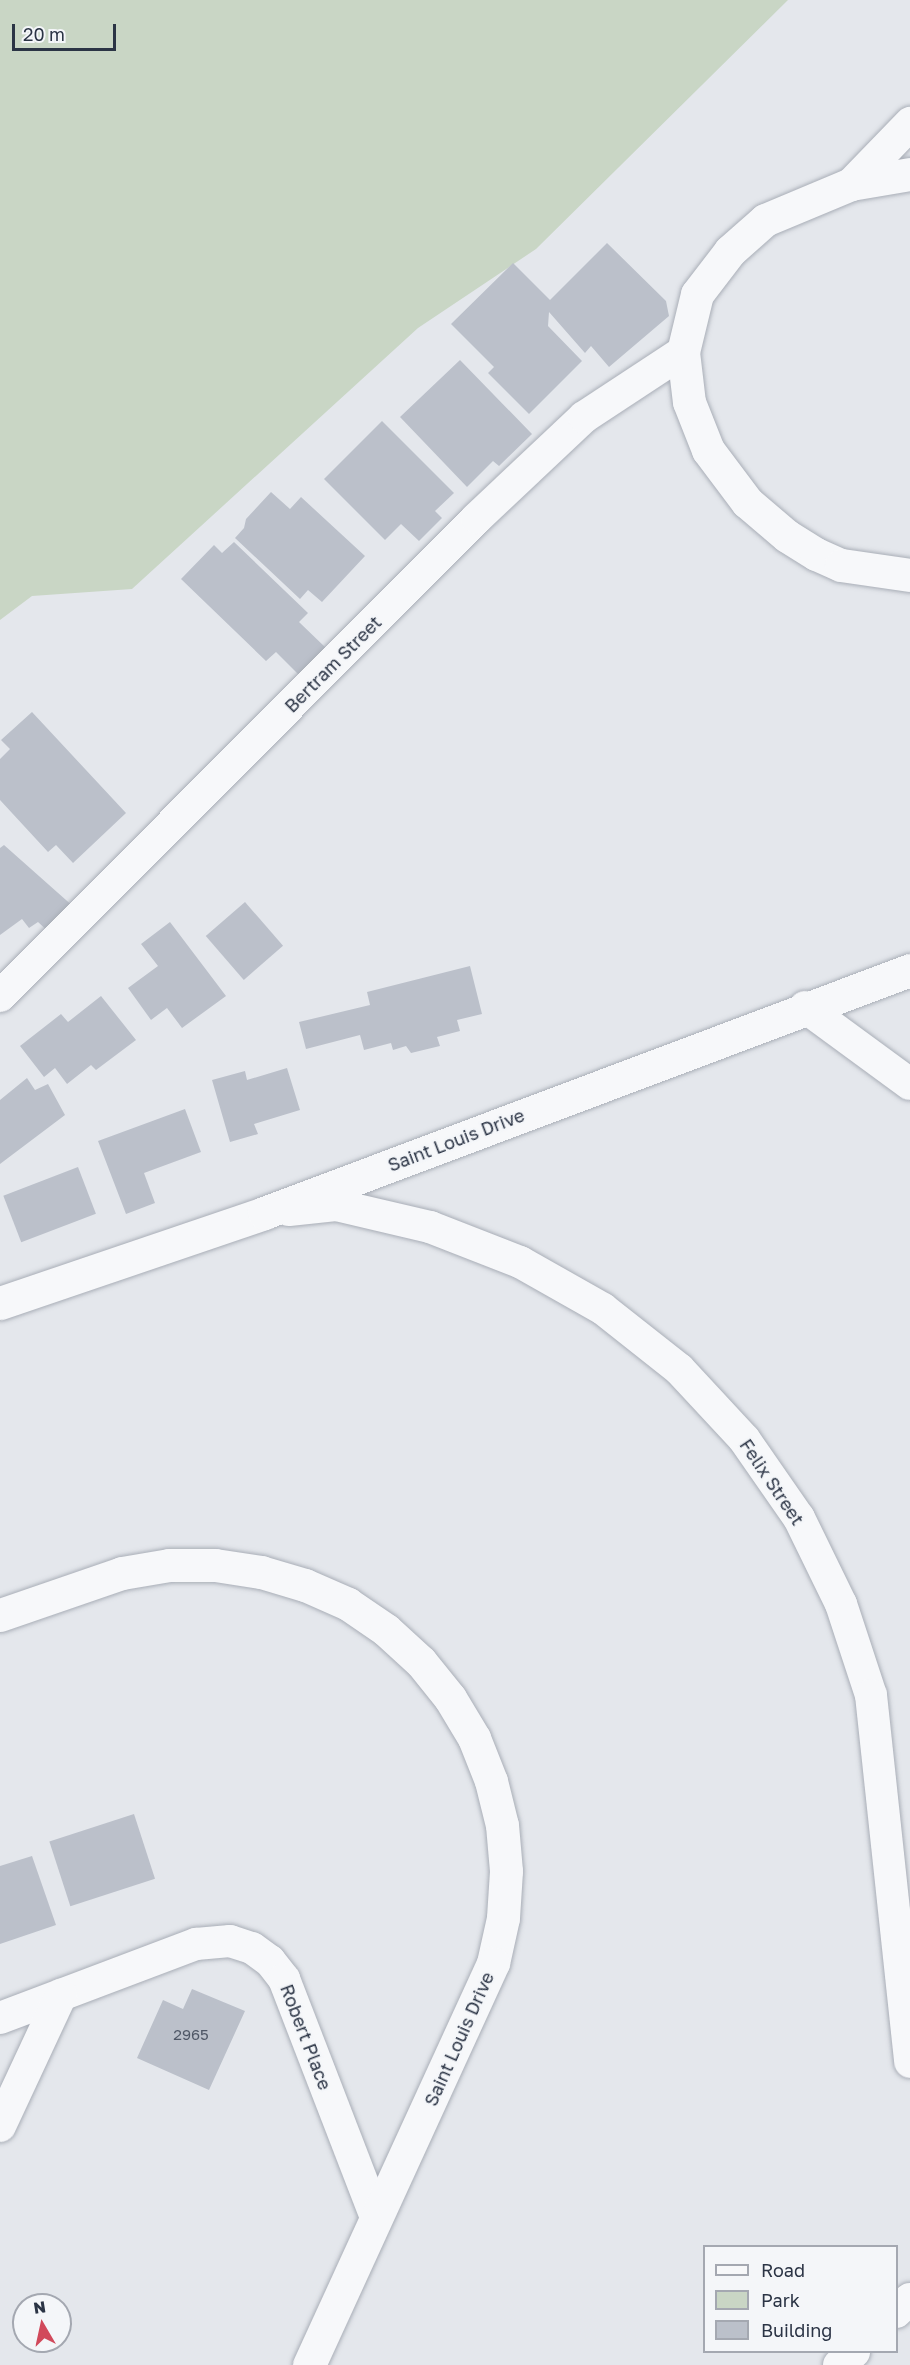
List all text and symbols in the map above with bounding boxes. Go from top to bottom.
scale bar [15,12,118,50]
text: 20 m [23,23,65,45]
street label: Bertram Street [280,611,386,717]
street label: Saint Louis Drive [385,1104,527,1176]
street label: Felix Street [735,1435,809,1529]
street label: Saint Louis Drive [420,1969,498,2109]
street label: Robert Place [276,1981,336,2093]
house number: 2965 [173,2026,209,2044]
legend [703,2245,898,2353]
text: Road [761,2259,805,2281]
text: Park [761,2289,800,2311]
north arrow [12,2293,72,2353]
text: N [32,2296,47,2318]
text: Building [761,2319,832,2341]

